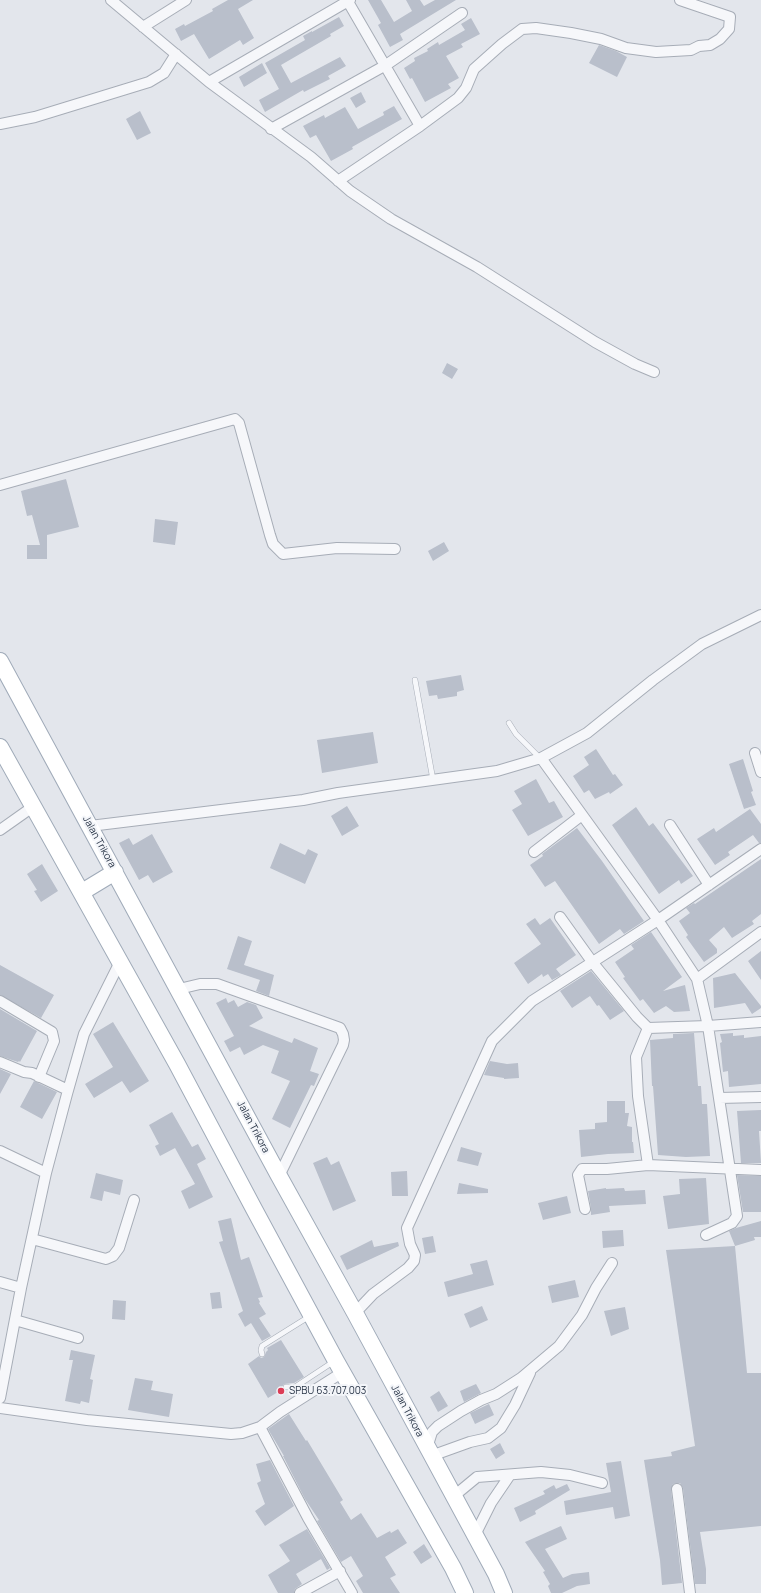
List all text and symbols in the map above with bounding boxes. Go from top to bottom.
street label: Jalan Trikora [80,814,118,870]
street label: Jalan Trikora [234,1099,272,1155]
street label: Jalan Trikora [388,1383,426,1439]
place label: SPBU 63.707.003 [289,1385,366,1397]
marker: SPBU 63.707.003 [276,1386,286,1396]

